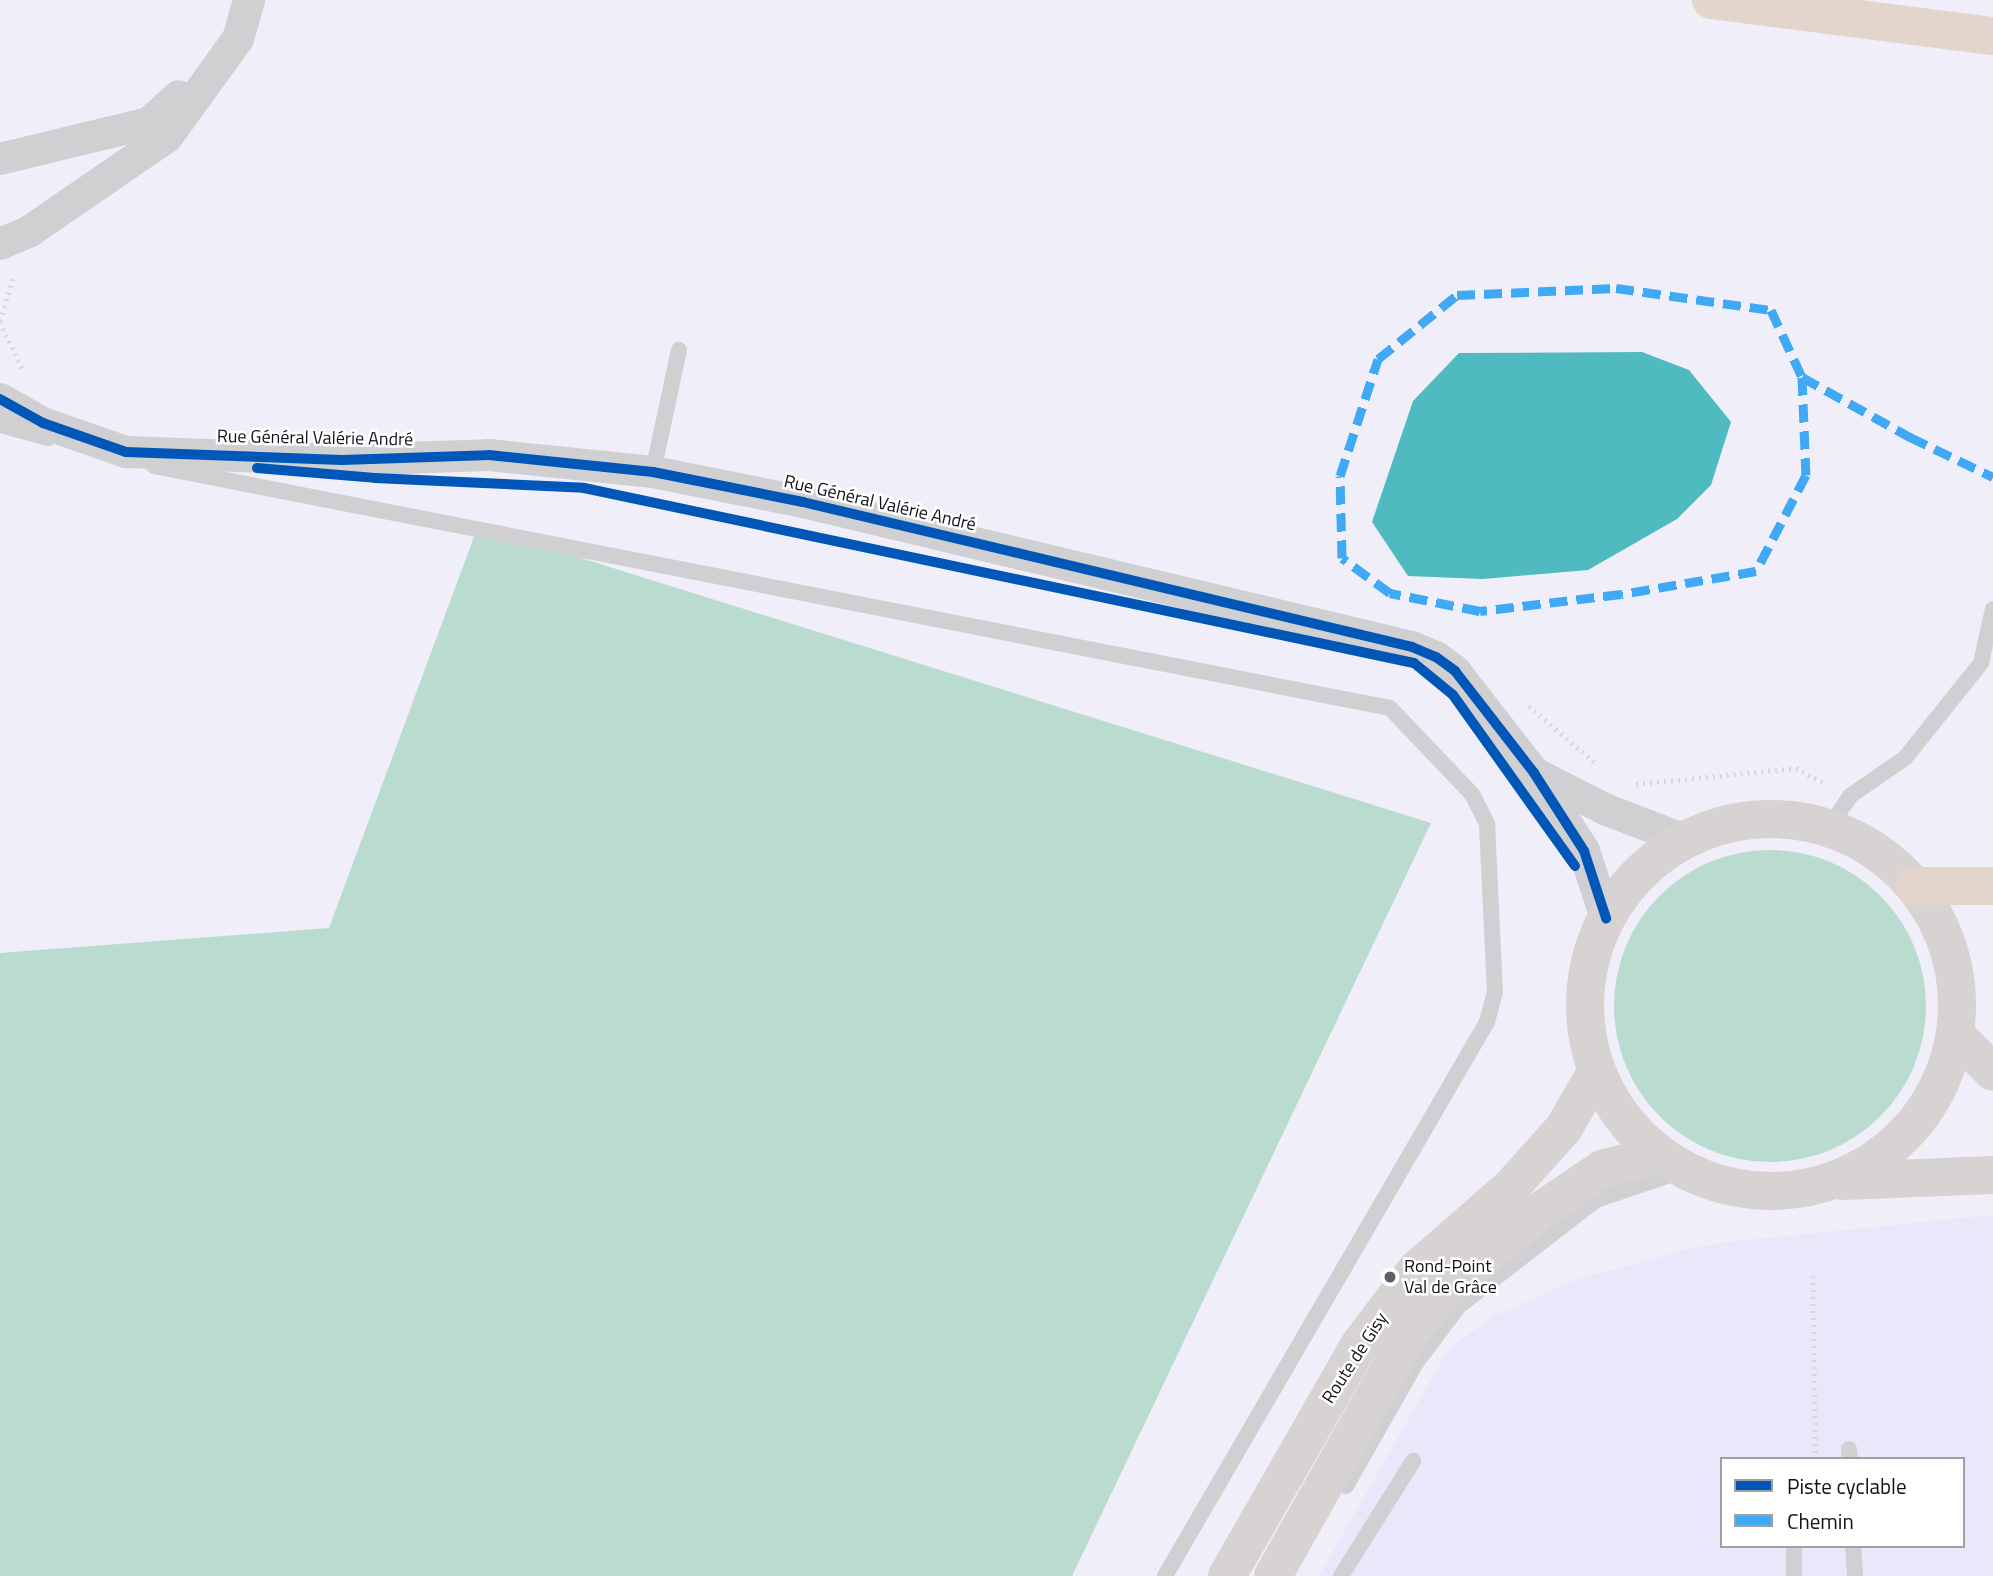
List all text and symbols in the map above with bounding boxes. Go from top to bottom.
street label: Rue Général Valérie André [217,425,413,451]
street label: Rue Général Valérie André [782,470,978,536]
place label: Rond-Point Val de Grâce [1404,1256,1497,1298]
marker: Rond-Point Val de Grâce [1382,1269,1398,1285]
street label: Route de Gisy [1318,1309,1392,1407]
legend [1720,1457,1965,1548]
text: Piste cyclable [1787,1470,1907,1502]
text: Chemin [1787,1505,1854,1537]

